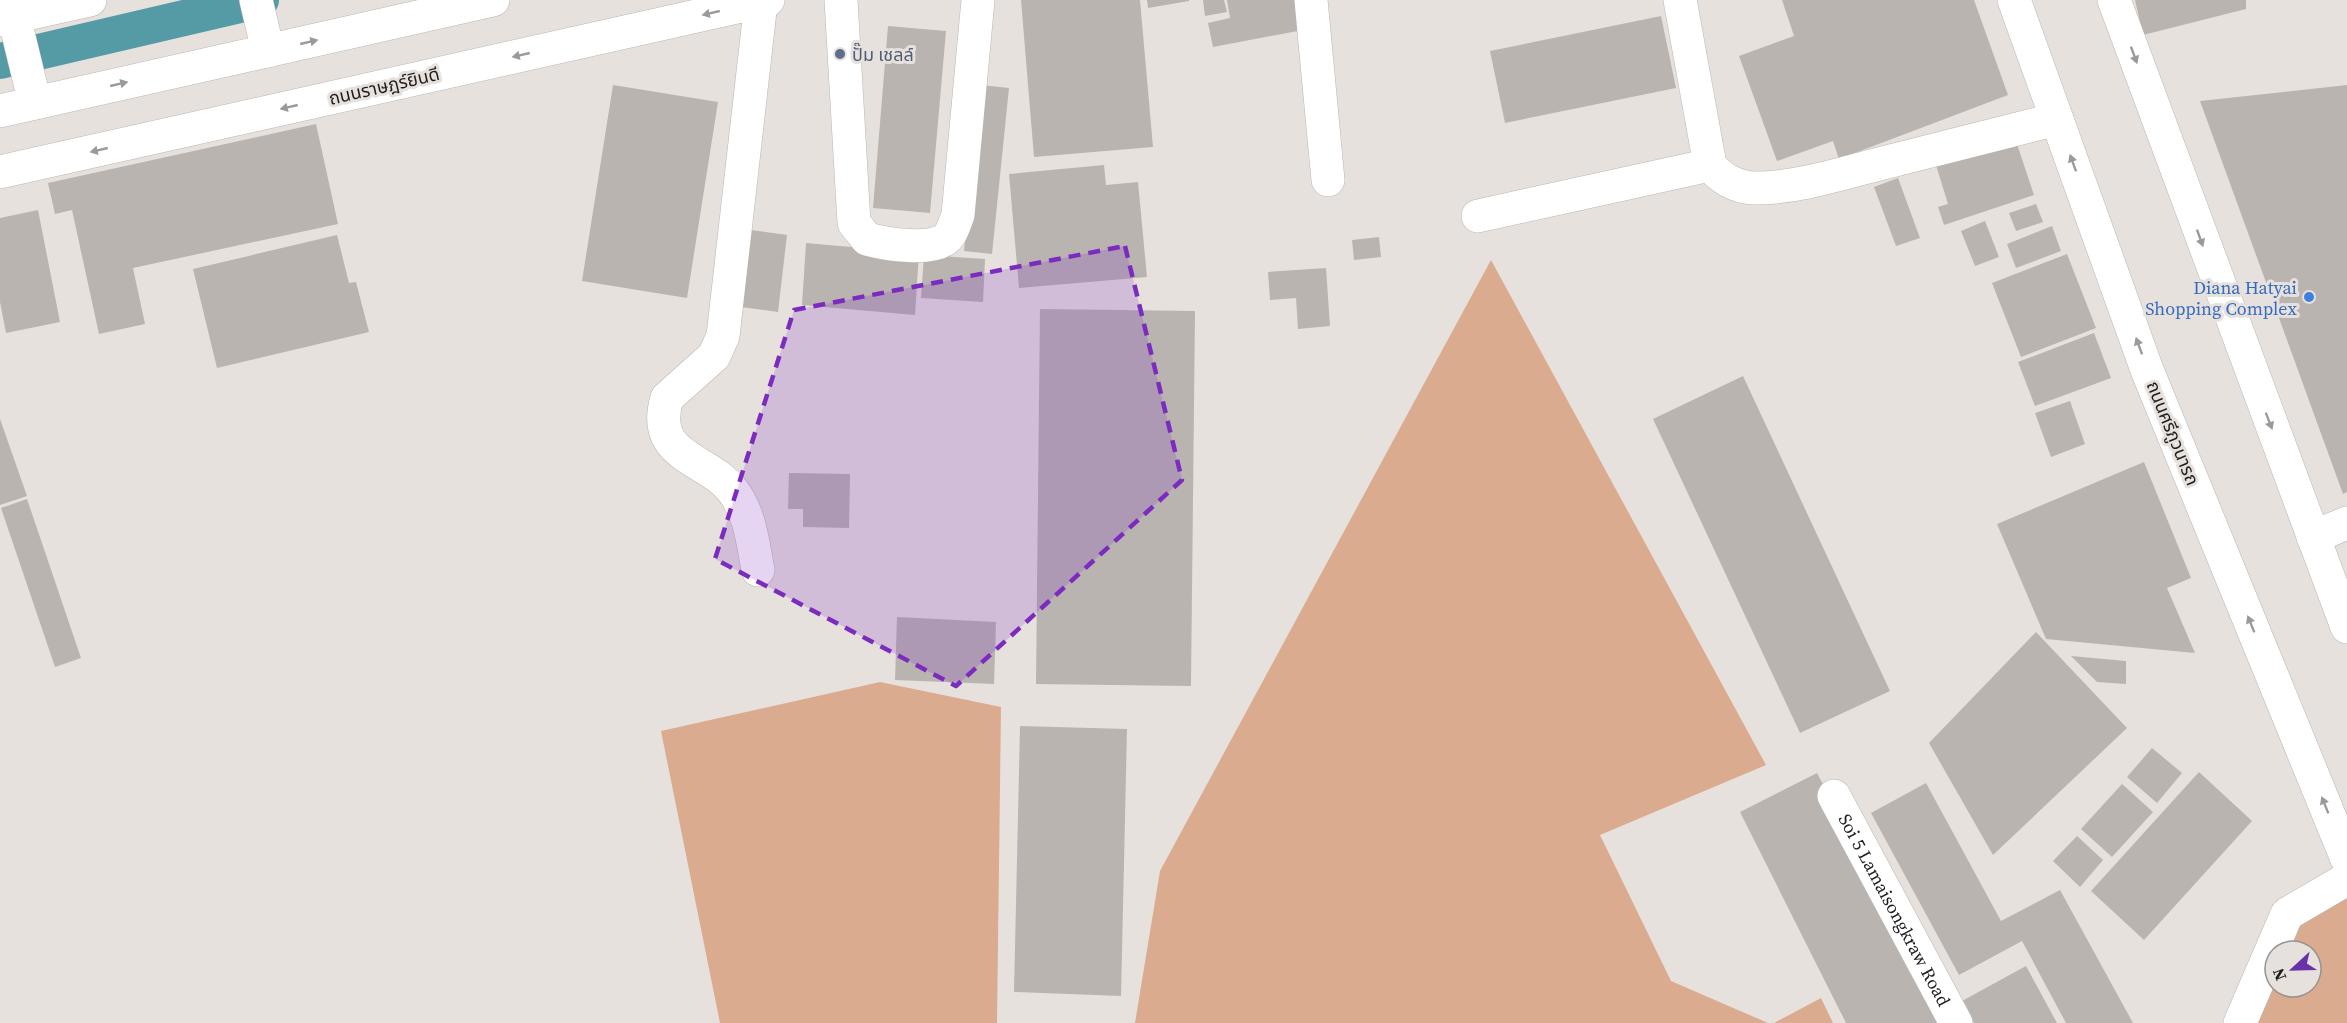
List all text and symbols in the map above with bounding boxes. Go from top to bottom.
one-way arrow [702,8,720,18]
one-way arrow [300,37,319,46]
place label: ปั๊ม เชลล์ [852,42,914,67]
one-way arrow [2129,46,2139,64]
marker: ปั๊ม เชลล์ [833,47,847,61]
one-way arrow [512,51,530,61]
street label: ถนนราษฎร์ยินดี [326,61,442,111]
one-way arrow [109,79,128,89]
one-way arrow [280,103,299,112]
one-way arrow [90,145,108,155]
one-way arrow [2067,154,2077,172]
one-way arrow [2196,229,2206,247]
place label: Diana Hatyai Shopping Complex [2145,275,2298,321]
marker: Diana Hatyai Shopping Complex [2302,290,2316,304]
one-way arrow [2133,337,2143,355]
street label: ถนนศรีภูวนารถ [2141,377,2205,489]
one-way arrow [2265,412,2274,430]
one-way arrow [2246,615,2256,633]
one-way arrow [2320,796,2329,814]
street label: Soi 5 Lamaisongkraw Road [1833,809,1957,1010]
north arrow [2263,939,2323,999]
text: N [2267,965,2291,984]

